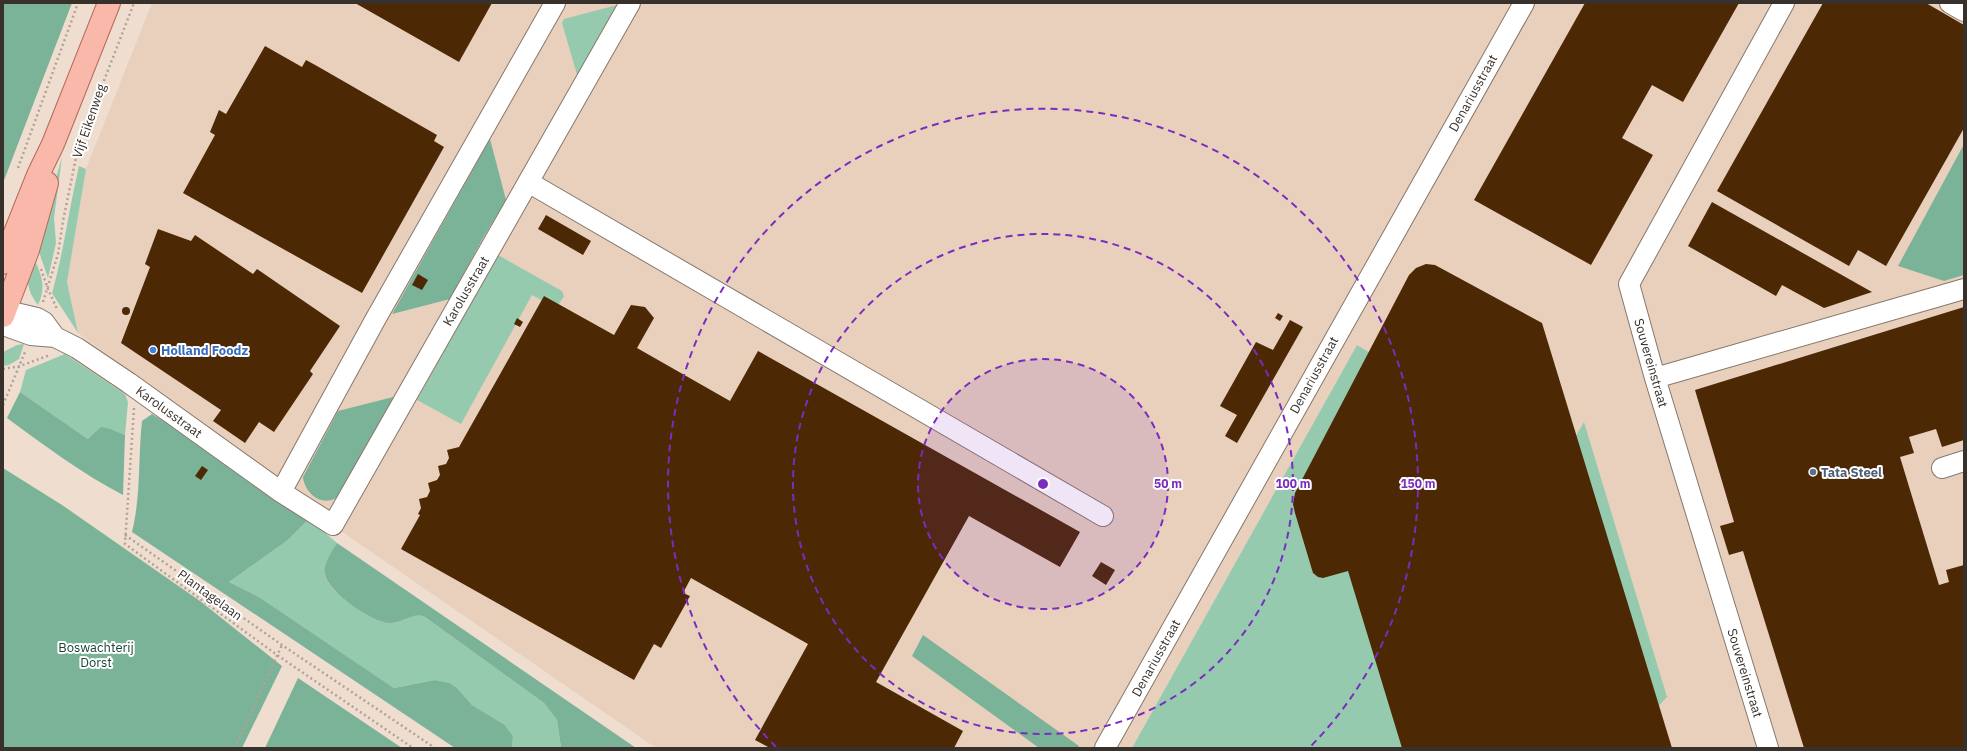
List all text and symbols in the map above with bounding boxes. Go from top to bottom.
street label: Denariusstraat [1445,51,1501,135]
street label: Vijf Eikenweg [68,81,110,160]
street label: Karolusstraat [439,253,493,329]
street label: Souvereinstraat [1630,316,1672,410]
street label: Denariusstraat [1286,333,1342,417]
place label: Holland Foodz [161,342,248,359]
marker: Holland Foodz [148,345,158,355]
street label: Karolusstraat [132,382,206,442]
place label: Tata Steel [1821,464,1882,481]
marker: Tata Steel [1808,467,1818,477]
text: 50 m [1154,476,1182,491]
text: 100 m [1275,476,1311,491]
text: 150 m [1400,476,1436,491]
centre of rings [1036,477,1050,491]
street label: Plantagelaan [174,566,246,624]
street label: Denariusstraat [1128,616,1184,700]
street label: Souvereinstraat [1723,626,1767,720]
park label: Boswachterij Dorst [58,639,134,671]

